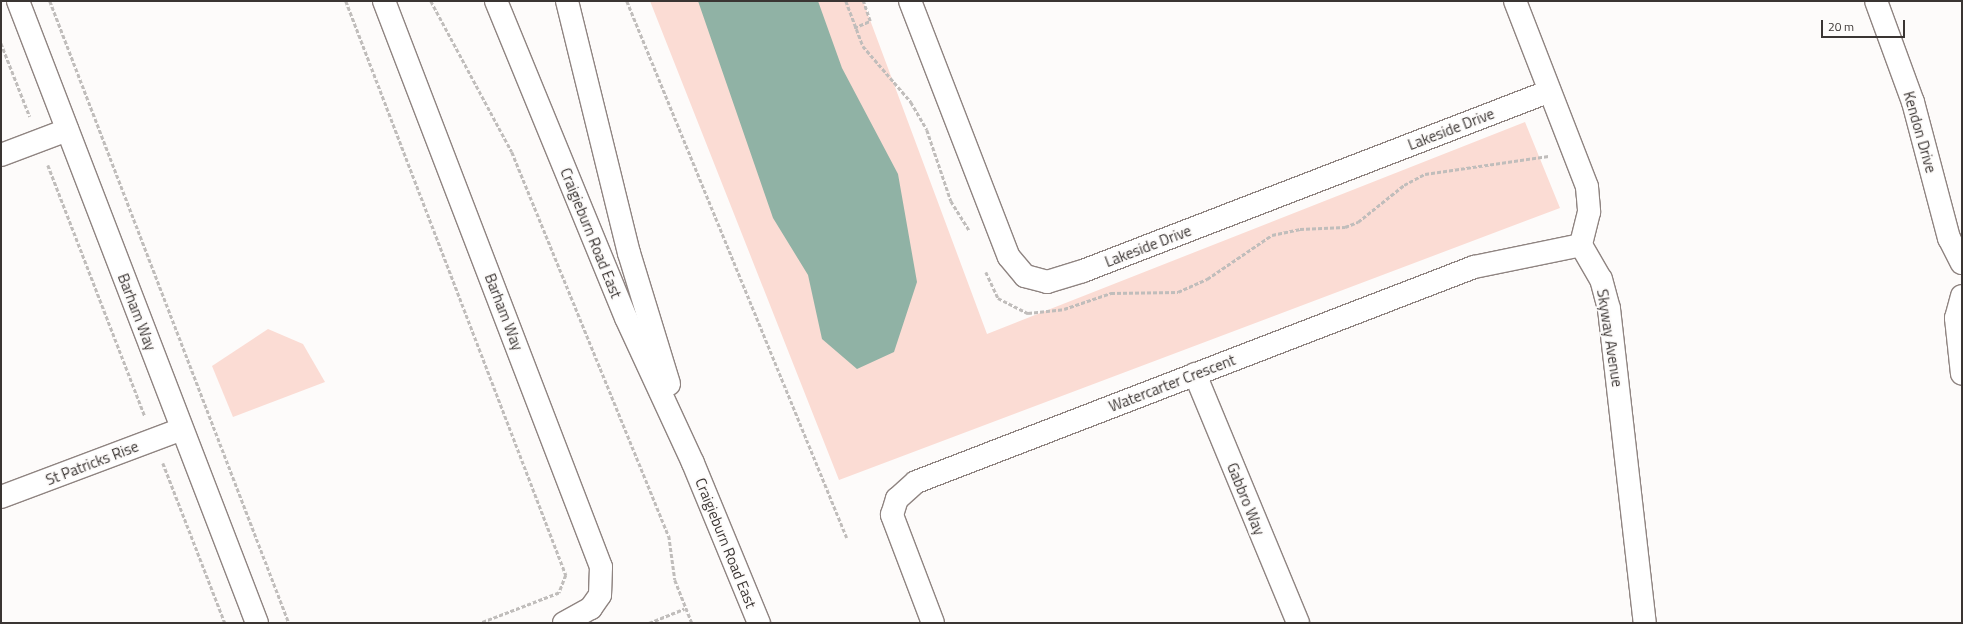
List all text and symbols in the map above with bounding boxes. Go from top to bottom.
scale bar [1823,12,1907,38]
text: 20 m [1828,17,1854,36]
street label: Kendon Drive [1900,89,1940,175]
street label: Lakeside Drive [1405,104,1497,154]
street label: Craigieburn Road East [557,165,625,301]
street label: Lakeside Drive [1102,221,1194,271]
street label: Barham Way [114,271,160,353]
street label: Barham Way [481,271,527,353]
street label: Skyway Avenue [1593,288,1627,388]
street label: Watercarter Crescent [1106,351,1238,415]
street label: St Patricks Rise [43,437,141,489]
street label: Gabbro Way [1223,460,1269,538]
street label: Craigieburn Road East [692,475,760,611]

